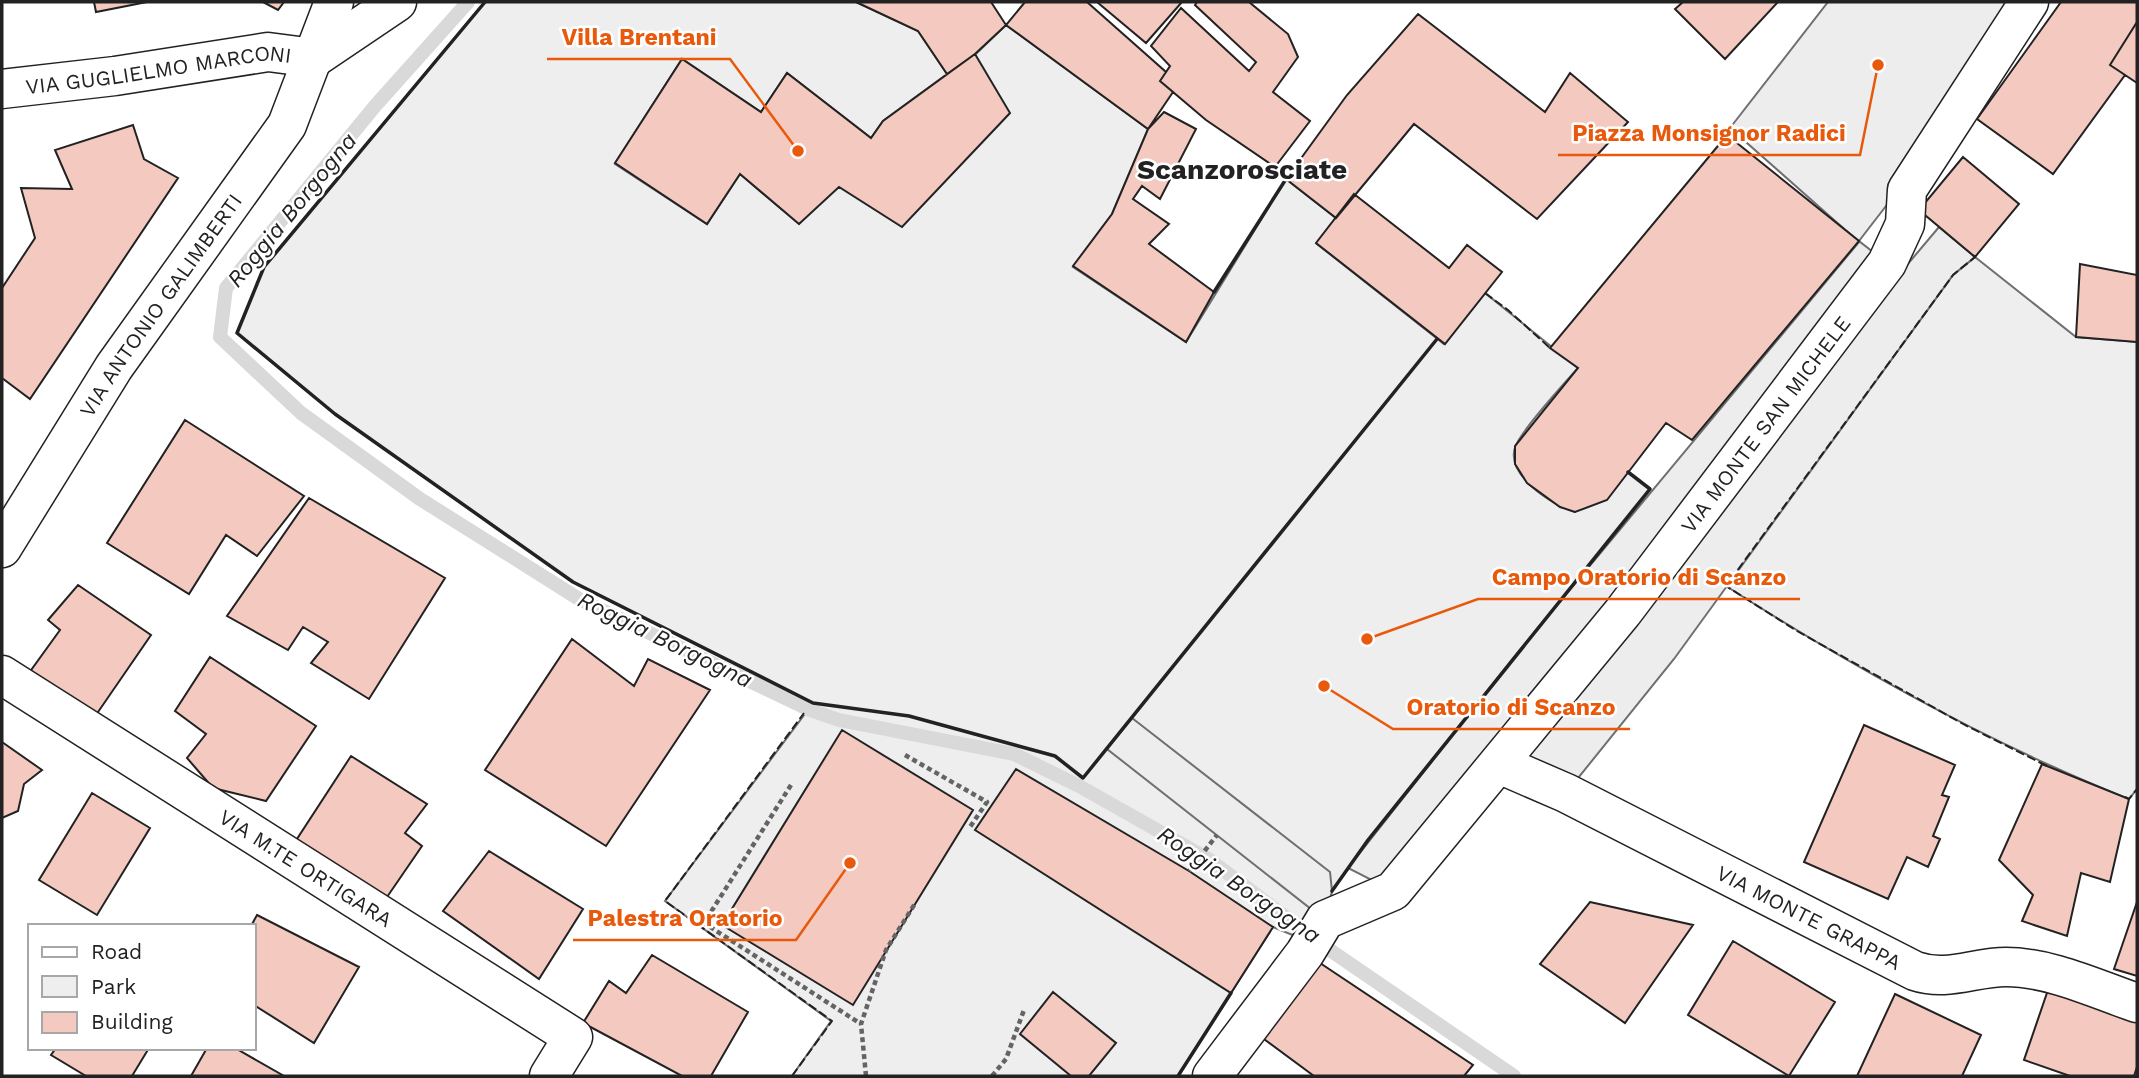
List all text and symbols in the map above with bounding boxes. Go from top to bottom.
callout: Villa Brentani [547,15,730,59]
text: Villa Brentani [562,24,716,51]
street label: VIA GUGLIELMO MARCONI [24,39,293,99]
callout: Piazza Monsignor Radici [1558,111,1860,155]
text: Piazza Monsignor Radici [1572,120,1846,147]
water label: Roggia Borgogna [222,127,362,293]
district label: Scanzorosciate [1137,153,1347,186]
street label: VIA ANTONIO GALIMBERTI [74,189,246,421]
street label: VIA MONTE SAN MICHELE [1675,311,1855,537]
callout: Campo Oratorio di Scanzo [1478,555,1800,599]
text: Campo Oratorio di Scanzo [1492,564,1786,591]
water label: Roggia Borgogna [573,586,757,694]
callout: Oratorio di Scanzo [1393,685,1630,729]
text: Oratorio di Scanzo [1406,694,1616,721]
street label: VIA M.TE ORTIGARA [215,804,397,932]
water label: Roggia Borgogna [1152,821,1326,949]
street label: VIA MONTE GRAPPA [1713,860,1906,975]
callout: Palestra Oratorio [573,896,796,940]
text: Palestra Oratorio [588,905,783,932]
legend [28,924,256,1050]
text: Road [91,939,142,964]
text: Park [91,974,136,999]
text: Building [91,1009,173,1034]

